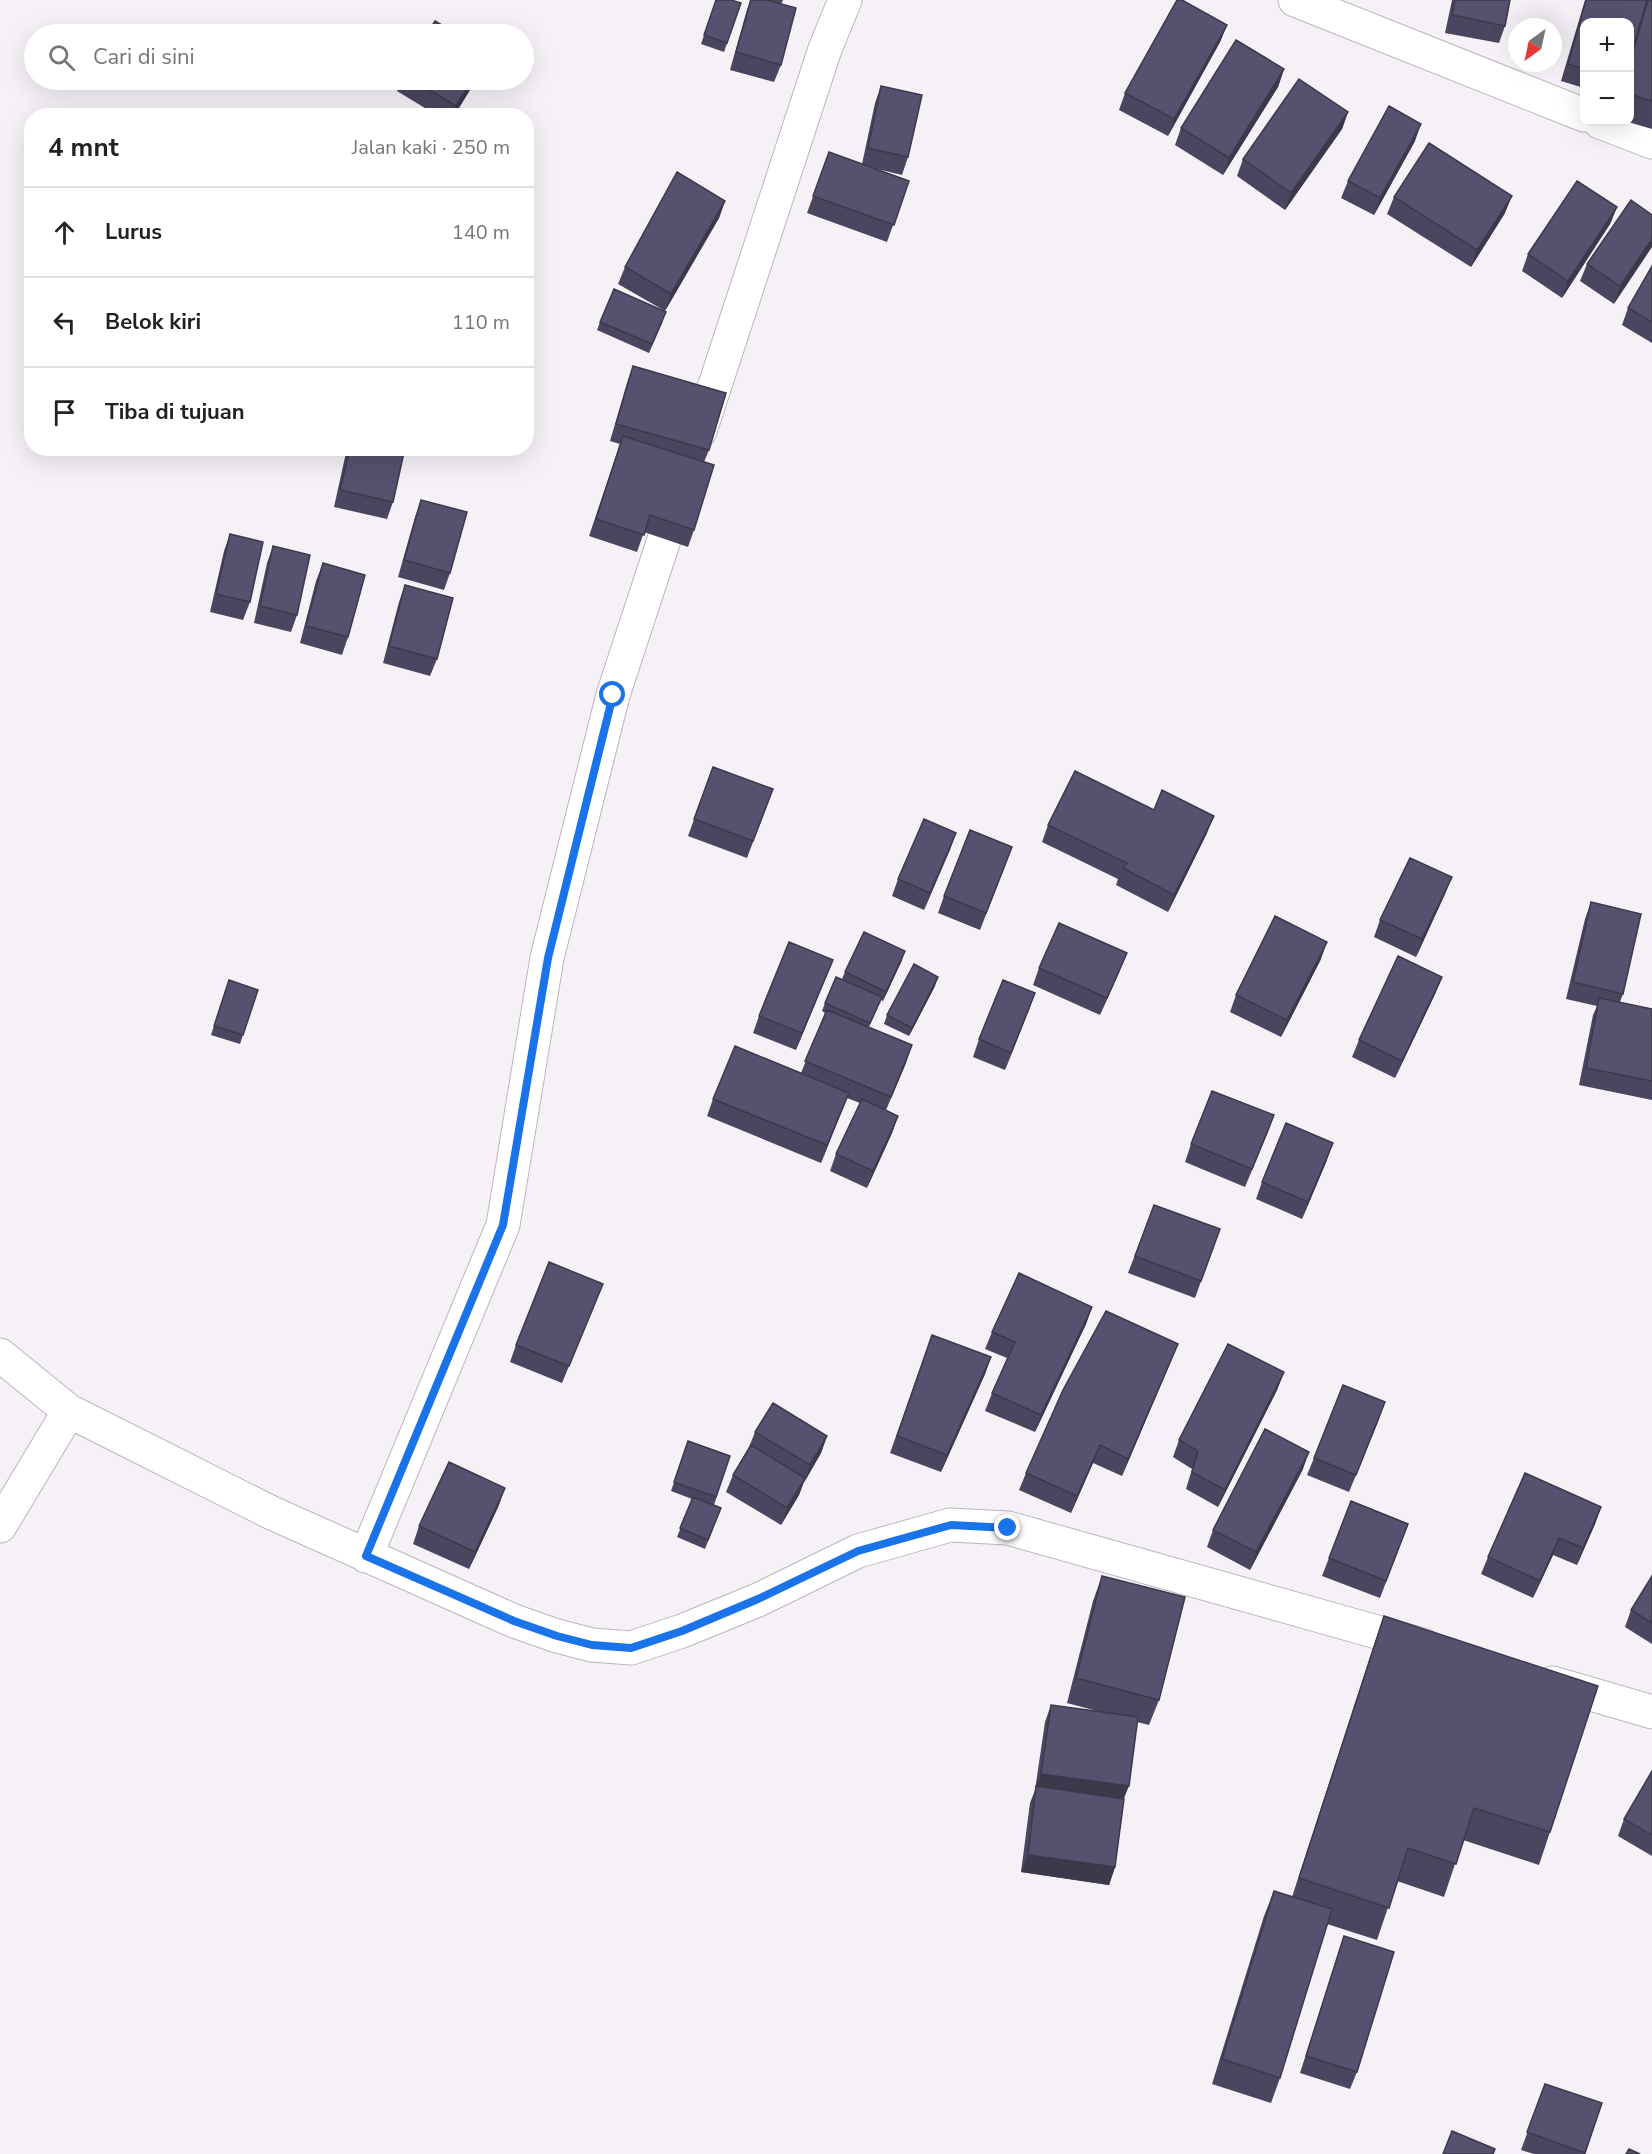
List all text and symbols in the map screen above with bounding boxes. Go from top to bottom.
north arrow [1508,18,1562,72]
map controls [1580,18,1634,126]
button: + [1580,18,1634,72]
search box [24,24,534,90]
icon: search [45,41,78,74]
text: Cari di sini [93,42,195,72]
button: − [1580,72,1634,126]
text: 4 mnt [48,130,119,165]
text: Jalan kaki · 250 m [352,134,510,161]
icon: ahead [48,216,81,249]
text: Lurus [105,217,162,247]
text: 140 m [452,219,510,246]
icon: left [48,306,81,339]
text: Belok kiri [105,307,201,337]
text: 110 m [452,309,510,336]
icon: arrive [48,396,81,429]
text: Tiba di tujuan [105,397,245,427]
route start [599,681,625,707]
route end [994,1514,1020,1540]

